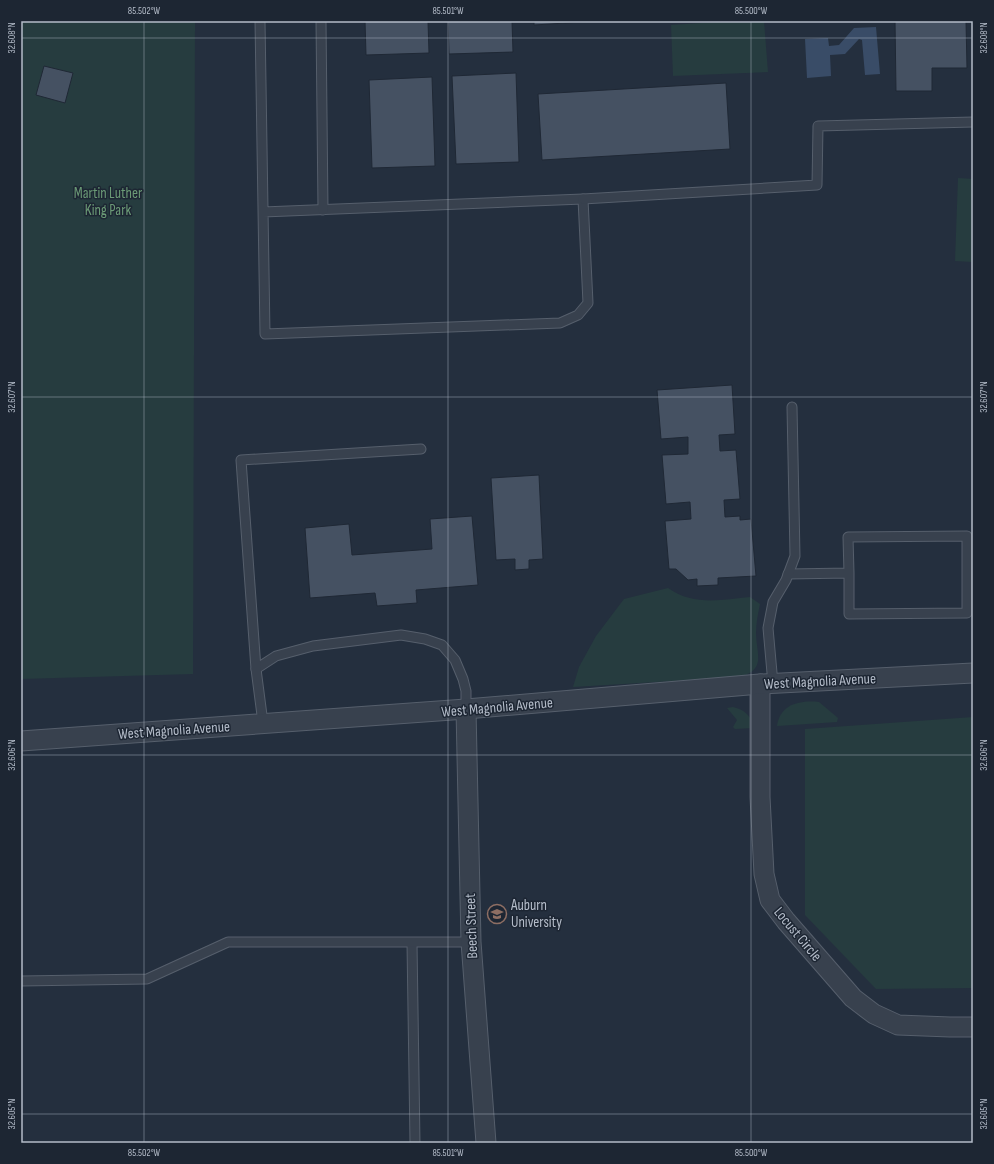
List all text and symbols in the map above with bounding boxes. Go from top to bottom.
text: 85.502°W [128,5,161,17]
text: 85.501°W [432,5,464,17]
text: 85.500°W [735,5,768,17]
text: 32.608°N [6,22,18,54]
text: 32.608°N [978,22,990,54]
park label: Martin Luther King Park [74,184,143,220]
text: 32.607°N [6,381,18,413]
text: 32.607°N [978,381,990,413]
street label: West Magnolia Avenue [764,669,876,694]
street label: West Magnolia Avenue [440,693,554,722]
street label: West Magnolia Avenue [118,717,231,744]
text: 32.606°N [6,739,18,771]
text: 32.606°N [978,739,990,771]
street label: Beech Street [461,893,482,959]
place label: Auburn University [510,896,562,932]
school or university icon: Auburn University [486,903,508,925]
street label: Locust Circle [769,903,826,965]
text: 32.605°N [6,1099,18,1129]
text: 32.605°N [978,1099,990,1129]
text: 85.502°W [128,1147,161,1159]
text: 85.501°W [432,1147,464,1159]
text: 85.500°W [735,1147,768,1159]

